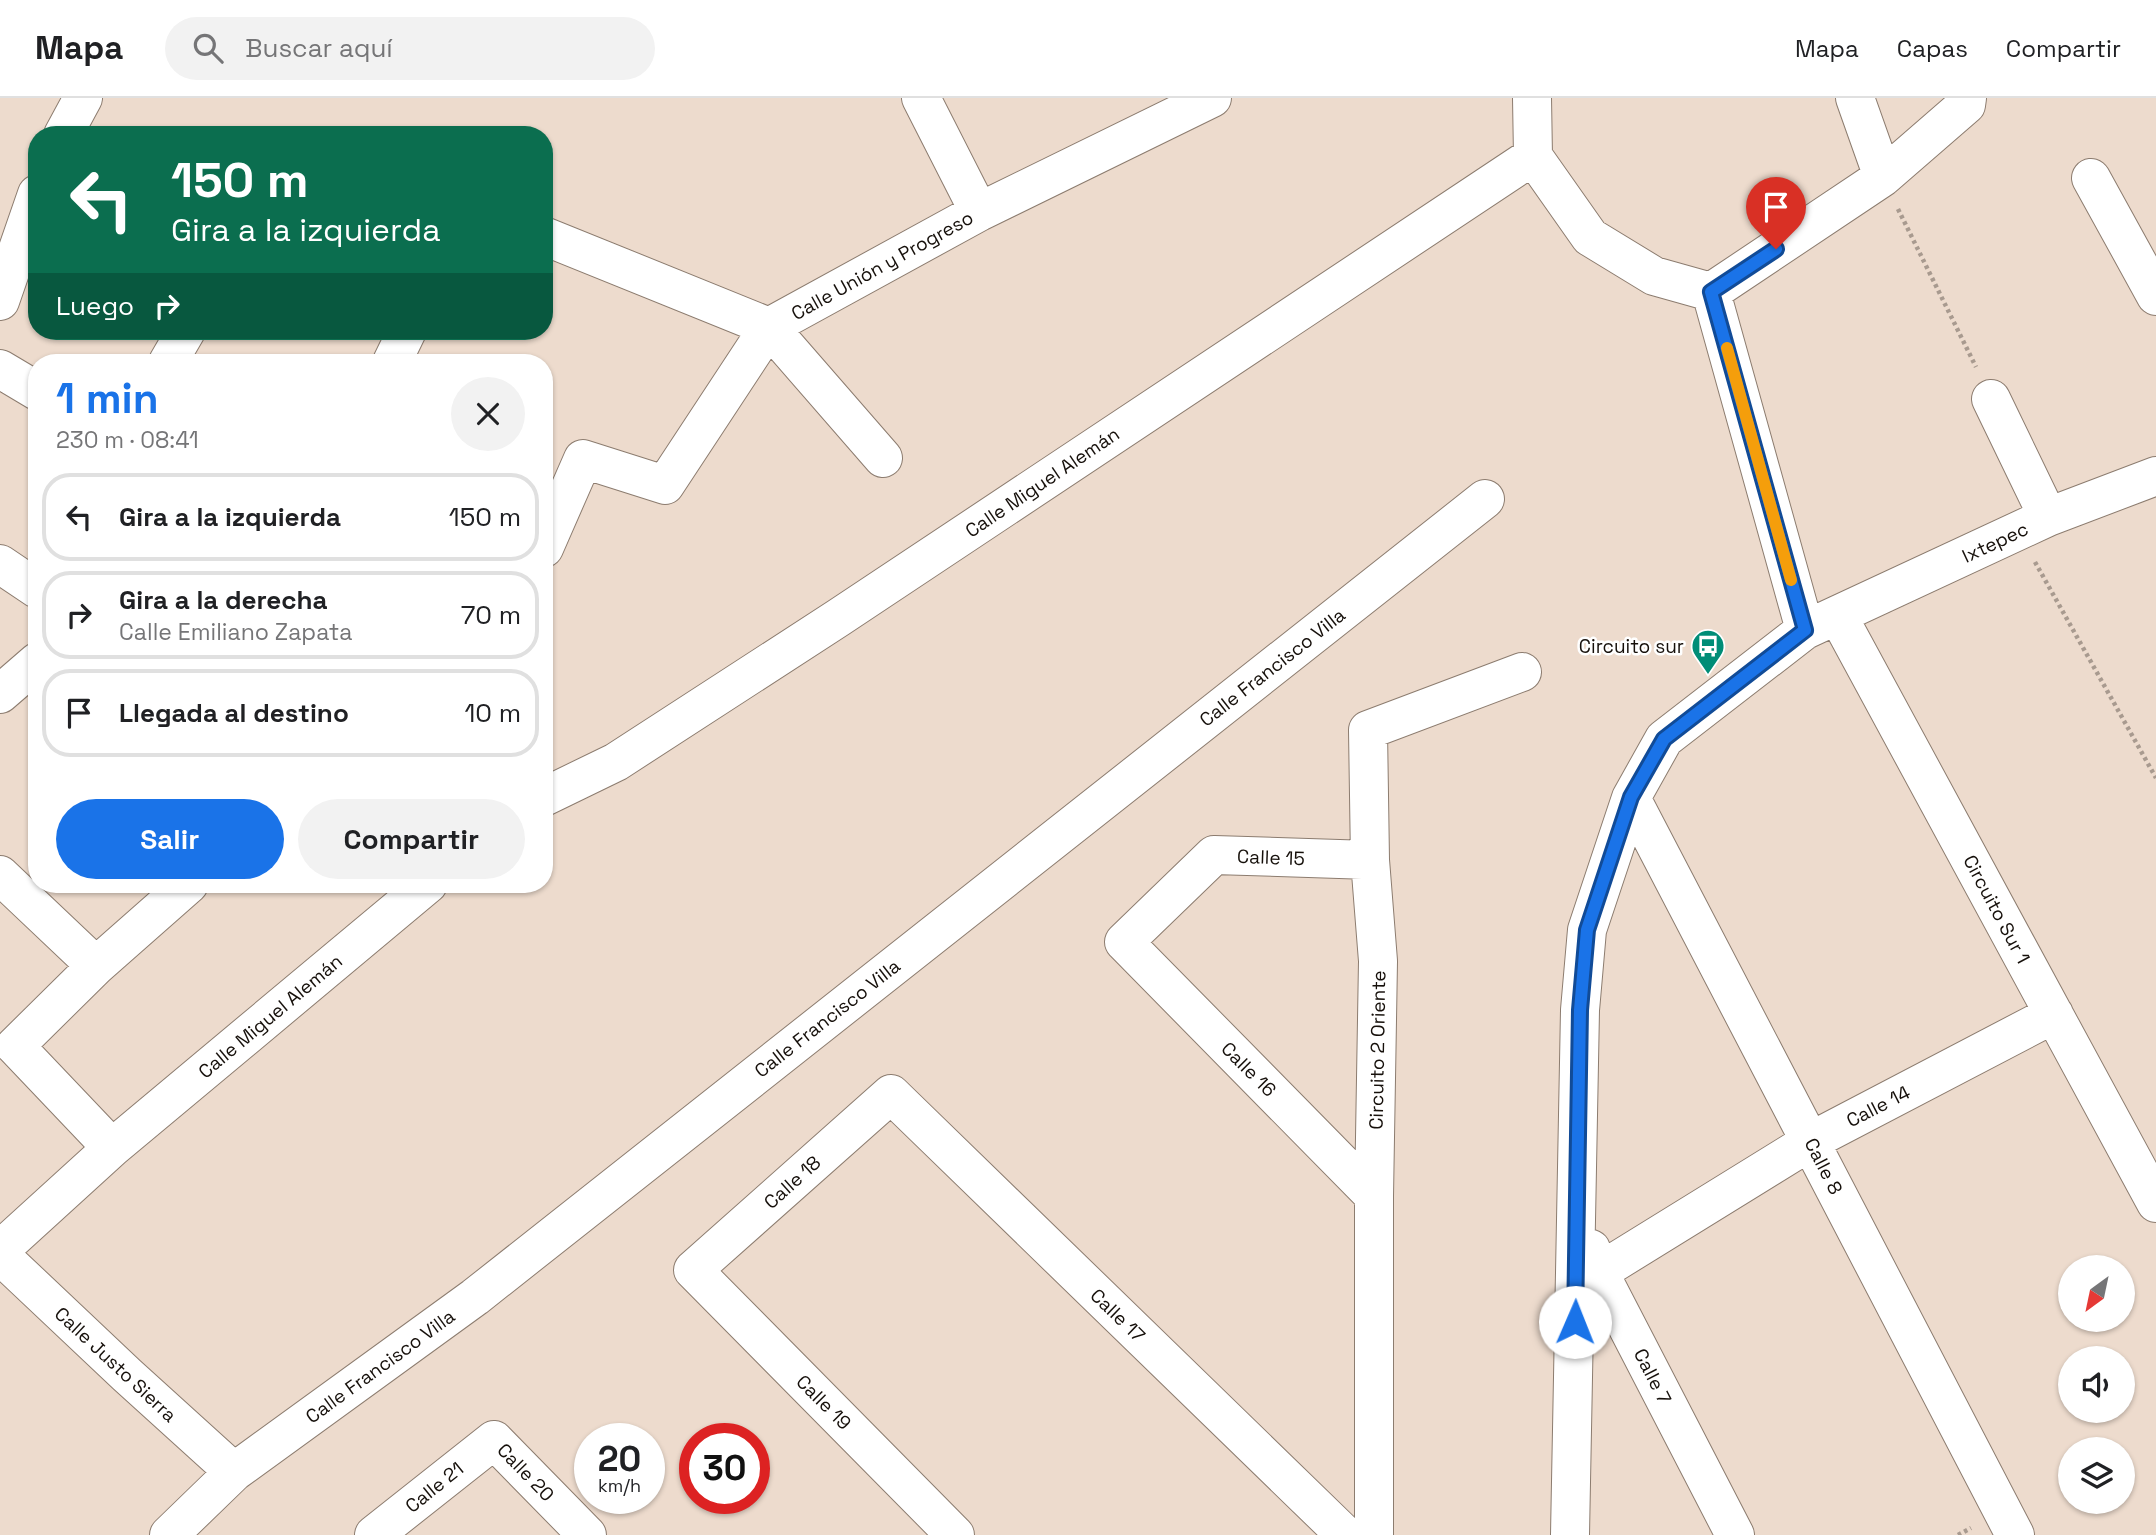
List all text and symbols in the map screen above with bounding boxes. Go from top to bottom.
search box [165,17,655,80]
text: Mapa [35,27,123,69]
icon: search [189,29,227,67]
text: Buscar aquí [245,31,393,65]
text: Mapa [1795,33,1859,64]
text: Capas [1897,33,1968,64]
text: Compartir [2006,33,2121,64]
text: 150 m [171,149,309,211]
icon: left [56,154,147,245]
pin [1746,177,1806,249]
icon: arrive [1757,188,1795,226]
street label: Calle Unión y Progreso [787,205,978,326]
text: Gira a la izquierda [171,210,441,250]
icon: right [148,287,186,325]
text: Luego [56,289,134,323]
text: 1 min [56,372,159,425]
button: close [451,377,525,451]
street label: Calle Miguel Alemán [960,422,1124,543]
text: 230 m · 08:41 [56,425,199,455]
icon: left [60,498,98,536]
text: Gira a la izquierda [119,500,341,534]
text: 150 m [449,500,521,534]
street label: Ixtepec [1958,516,2032,569]
text: Gira a la derecha [119,583,328,617]
icon: right [60,596,98,634]
text: 70 m [461,598,521,632]
street label: Calle Francisco Villa [1194,603,1350,732]
text: Calle Emiliano Zapata [119,617,352,647]
bus stop icon: Circuito sur [1689,627,1727,676]
place label: Circuito sur [1579,634,1684,659]
icon: arrive [60,694,98,732]
text: Llegada al destino [119,696,349,730]
text: 10 m [464,696,521,730]
button: Salir [56,799,284,879]
button: Compartir [298,799,525,879]
street label: Calle 15 [1237,844,1305,871]
street label: Circuito Sur 1 [1957,851,2036,968]
street label: Calle Miguel Alemán [193,949,348,1084]
street label: Calle Francisco Villa [749,954,905,1083]
street label: Circuito 2 Oriente [1364,970,1391,1130]
street label: Calle 16 [1216,1036,1282,1102]
street label: Calle 14 [1842,1080,1914,1133]
street label: Calle 8 [1799,1134,1848,1199]
street label: Calle 18 [759,1150,826,1215]
north arrow [2058,1255,2135,1332]
map controls [2058,1255,2135,1514]
street label: Calle 17 [1085,1283,1151,1348]
position arrow [1538,1285,1612,1359]
street label: Calle Justo Sierra [49,1301,182,1428]
street label: Calle Francisco Villa [301,1304,460,1429]
street label: Calle 7 [1628,1344,1677,1409]
button: sound [2058,1346,2135,1423]
street label: Calle 19 [791,1369,857,1435]
speed limit sign: 30 [679,1423,770,1514]
text: 20 [598,1437,641,1481]
button: layers [2058,1437,2135,1514]
street label: Calle 20 [492,1438,560,1507]
street label: Calle 21 [400,1456,469,1518]
text: km/h [598,1474,641,1497]

